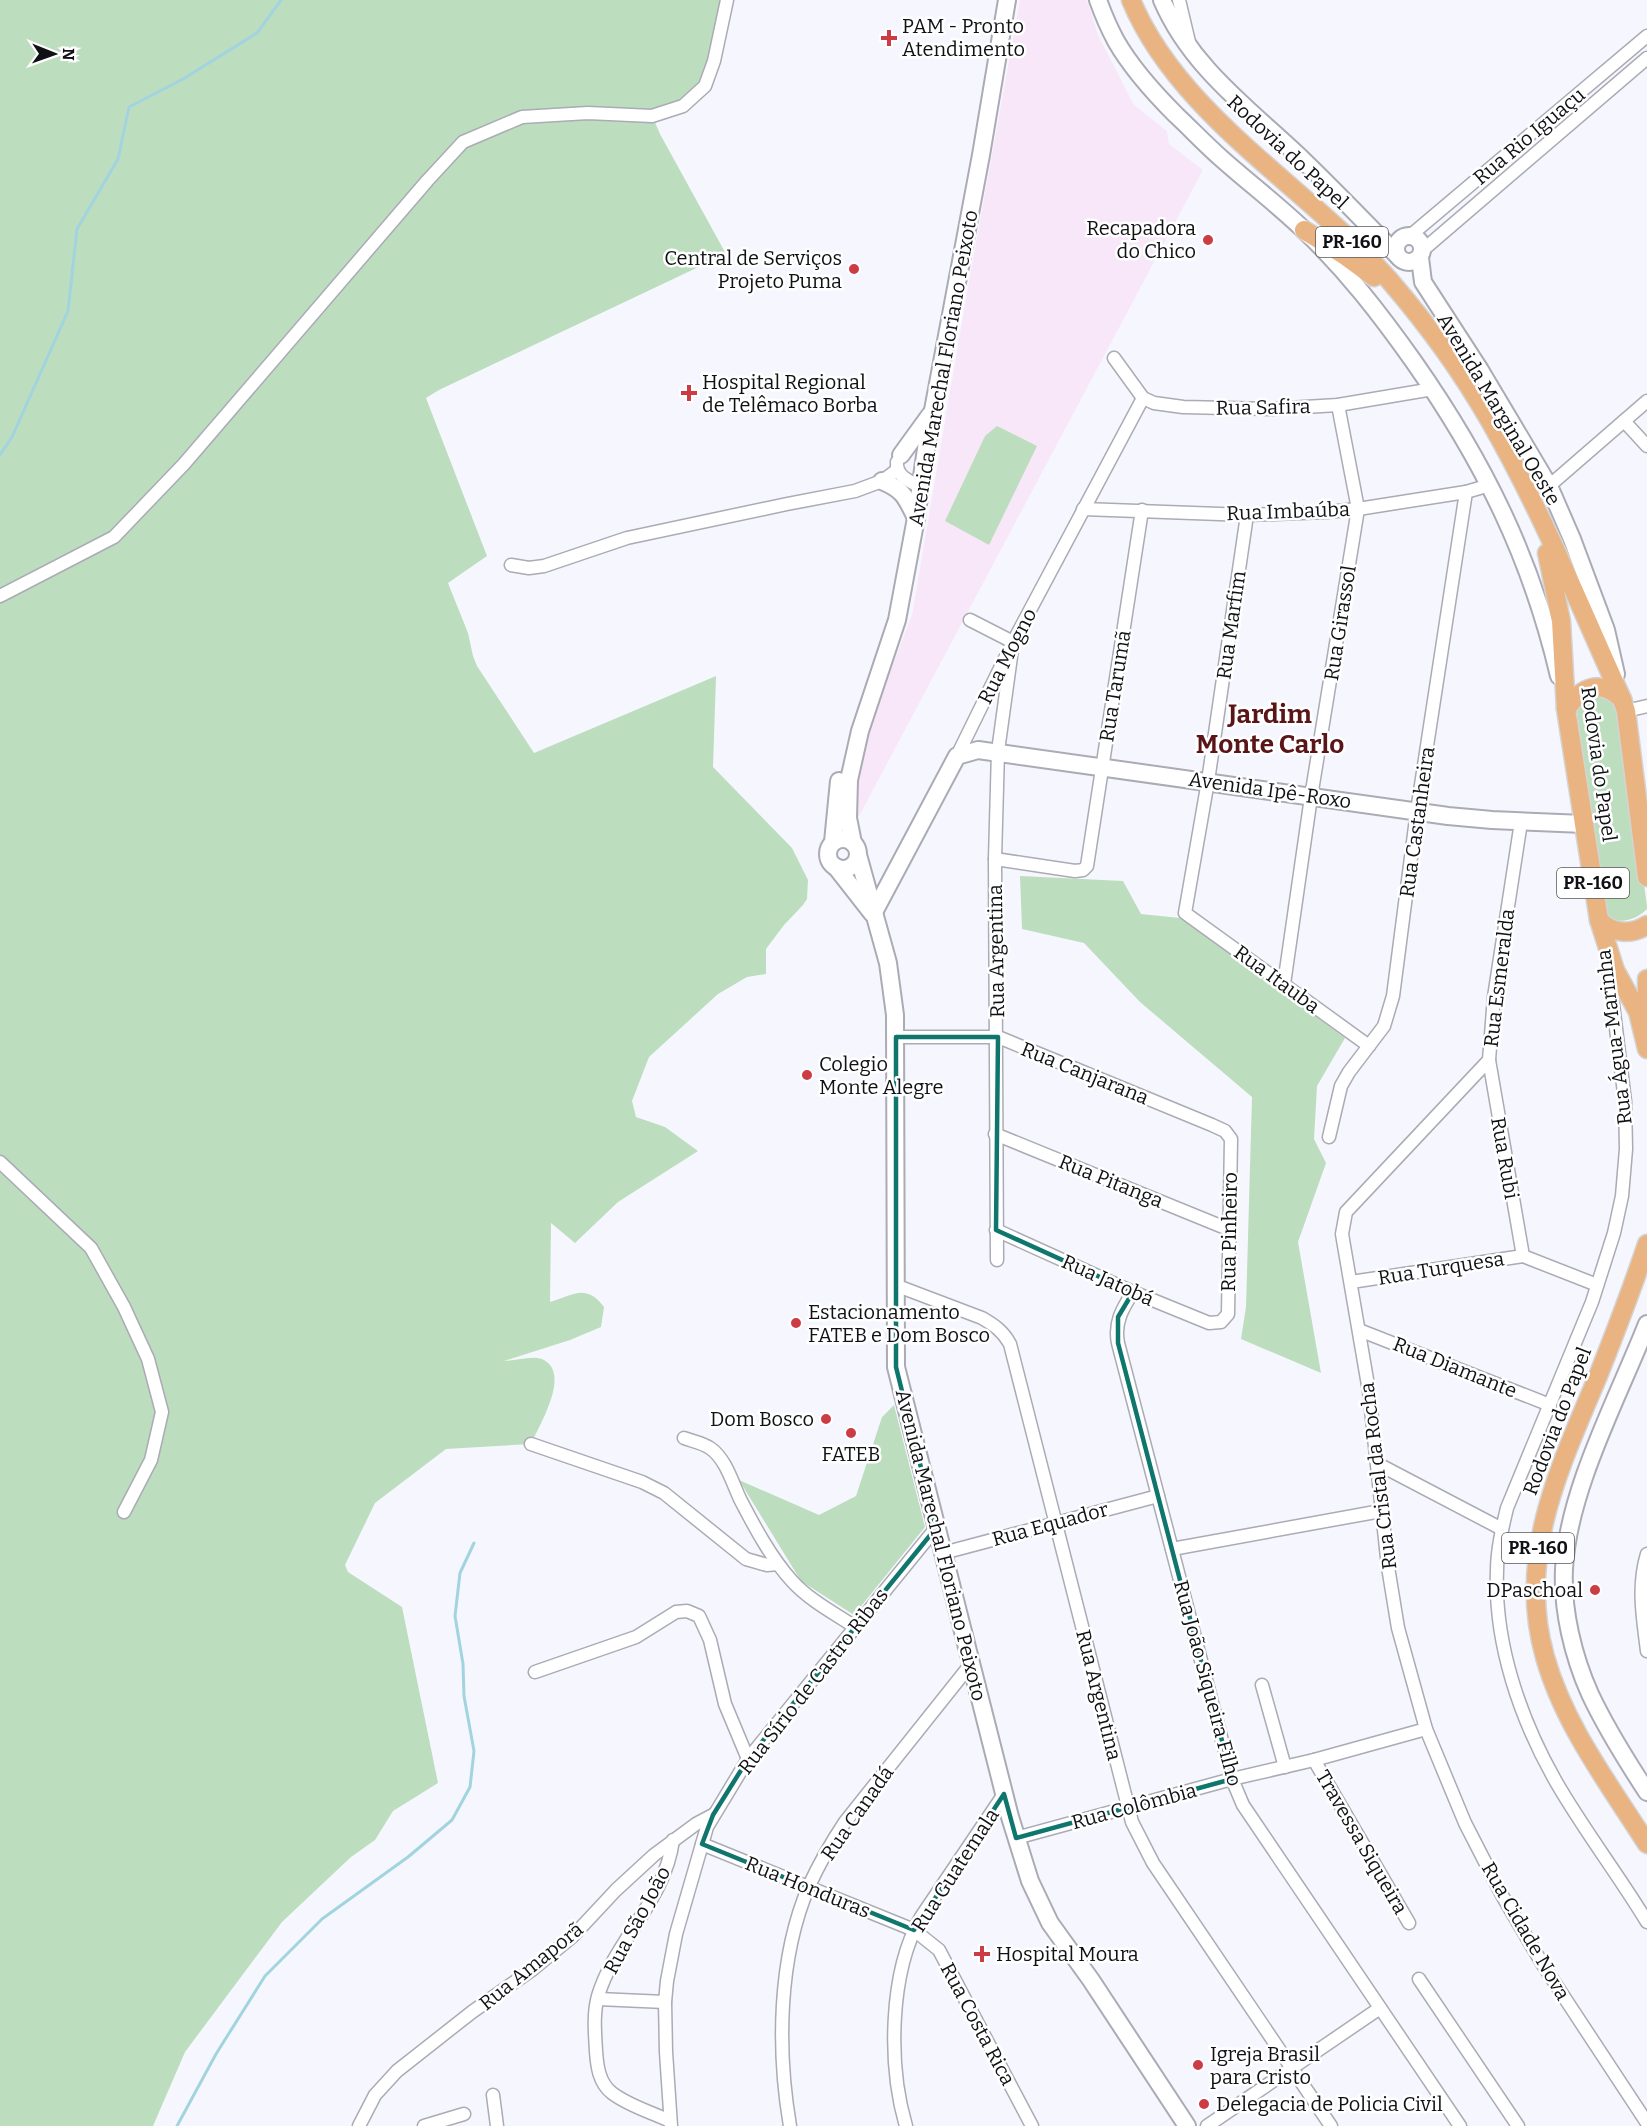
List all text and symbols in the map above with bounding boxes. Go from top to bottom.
place label: PAM - Pronto Atendimento [902,14,1025,61]
north arrow [24,24,84,84]
marker: PAM - Pronto Atendimento [880,29,898,47]
text: N [59,48,78,61]
street label: Rua Rio Iguaçu [1468,82,1590,190]
street label: Rodovia do Papel [1223,90,1354,214]
street label: Avenida Marechal Floriano Peixoto [903,208,983,528]
place label: Recapadora do Chico [1086,216,1196,263]
road number: PR-160 [1316,227,1388,257]
marker: Recapadora do Chico [1201,233,1215,247]
place label: Central de Serviços Projeto Puma [664,246,842,294]
marker: Central de Serviços Projeto Puma [847,262,861,276]
street label: Avenida Marginal Oeste [1432,309,1566,509]
place label: Hospital Regional de Telêmaco Borba [702,370,878,417]
marker: Hospital Regional de Telêmaco Borba [680,384,698,402]
street label: Rua Safira [1215,394,1311,420]
street label: Rua Imbaúba [1226,497,1350,525]
street label: Rua Girassol [1319,563,1361,682]
street label: Rua Marfim [1212,569,1250,681]
street label: Rua Mogno [973,604,1041,708]
street label: Rua Tarumã [1094,628,1136,744]
street label: Rodovia do Papel [1576,685,1622,843]
district label: Jardim Monte Carlo [1196,699,1344,760]
street label: Rua Castanheira [1395,745,1439,899]
street label: Avenida Ipê-Roxo [1187,767,1353,813]
road number: PR-160 [1557,868,1629,898]
street label: Rua Argentina [983,884,1009,1018]
street label: Rua Esmeralda [1479,907,1519,1049]
street label: Rua Itauba [1229,940,1325,1018]
street label: Rua Água-Marinha [1591,948,1637,1126]
street label: Rua Canjarana [1017,1037,1152,1110]
place label: Colegio Monte Alegre [819,1052,943,1099]
marker: Colegio Monte Alegre [800,1068,814,1082]
street label: Rua Rubi [1486,1115,1524,1201]
street label: Rua Pitanga [1055,1149,1167,1213]
street label: Rua Pinheiro [1216,1172,1242,1292]
street label: Rua Turquesa [1376,1246,1506,1290]
street label: Rua Jatobá [1058,1249,1158,1311]
place label: Estacionamento FATEB e Dom Bosco [808,1300,990,1347]
marker: Estacionamento FATEB e Dom Bosco [789,1316,803,1330]
street label: Rua Diamante [1390,1331,1520,1403]
street label: Rodovia do Papel [1518,1343,1596,1498]
street label: Rua Cristal da Rocha [1355,1381,1401,1571]
street label: Avenida Marechal Floriano Peixoto [891,1387,991,1703]
place label: Dom Bosco [710,1407,814,1431]
marker: Dom Bosco [819,1412,833,1426]
marker: FATEB [844,1426,858,1440]
place label: FATEB [821,1442,881,1466]
street label: Rua Equador [989,1497,1111,1551]
road number: PR-160 [1502,1533,1574,1563]
street label: Rua João Siqueira Filho [1169,1577,1247,1789]
place label: DPaschoal [1486,1578,1583,1602]
street label: Rua Sírio de Castro Ribas [733,1583,893,1779]
marker: DPaschoal [1588,1583,1602,1597]
street label: Rua Argentina [1071,1627,1127,1763]
street label: Rua Canadá [816,1761,898,1865]
street label: Travessa Siqueira [1311,1766,1413,1918]
street label: Rua Colômbia [1069,1778,1199,1834]
street label: Rua Guatemala [906,1804,1004,1936]
street label: Rua Honduras [742,1851,874,1923]
street label: Rua Cidade Nova [1477,1858,1575,2004]
street label: Rua São João [599,1862,675,1978]
street label: Rua Amaporã [474,1917,588,2015]
place label: Hospital Moura [996,1942,1139,1966]
marker: Hospital Moura [973,1945,991,1963]
street label: Rua Costa Rica [936,1959,1020,2089]
place label: Igreja Brasil para Cristo [1210,2042,1320,2089]
marker: Igreja Brasil para Cristo [1191,2058,1205,2072]
place label: Delegacia de Policia Civil [1216,2092,1443,2116]
marker: Delegacia de Policia Civil [1197,2097,1211,2111]

